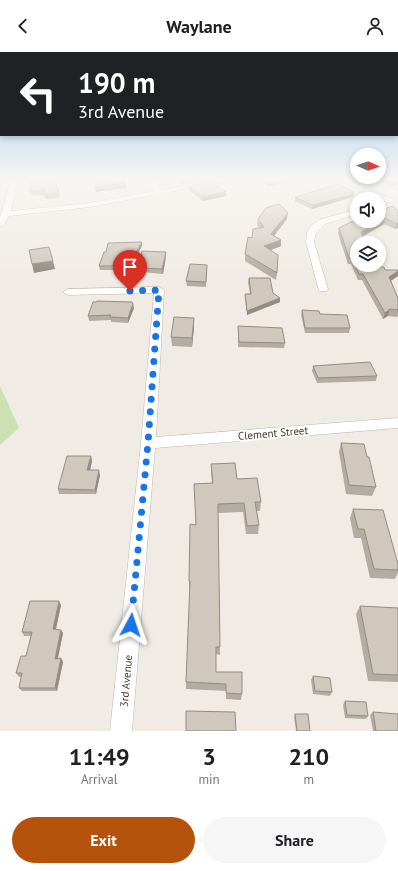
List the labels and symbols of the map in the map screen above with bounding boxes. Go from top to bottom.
north arrow [350,148,386,184]
pin [113,250,147,291]
street label: Clement Street [237,423,309,443]
position arrow [110,604,152,646]
street label: 3rd Avenue [117,654,135,708]

